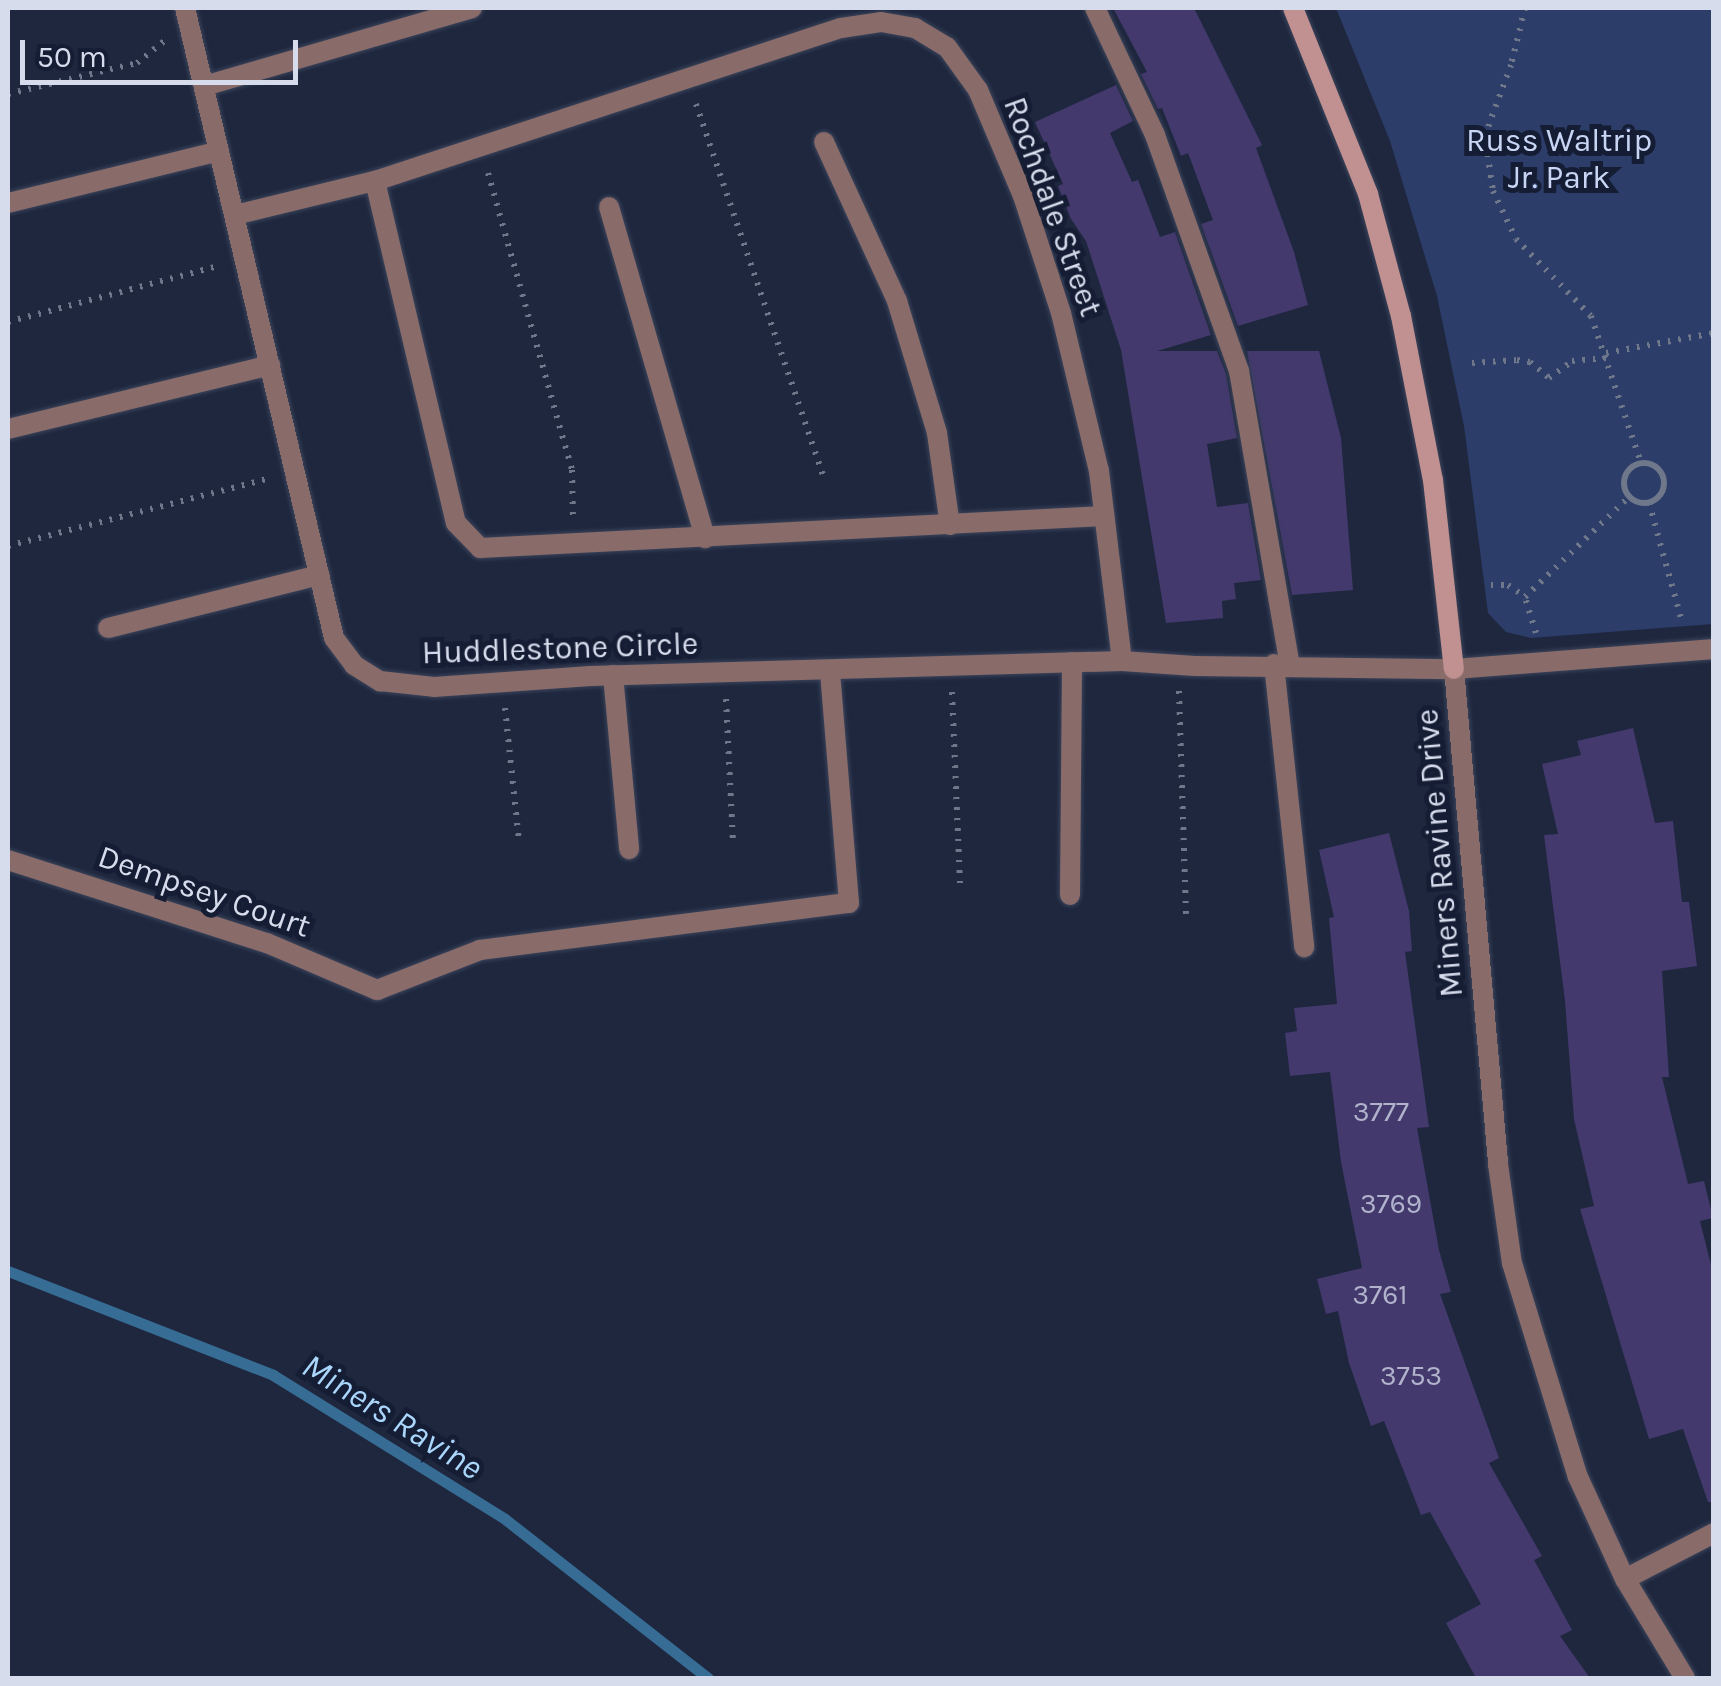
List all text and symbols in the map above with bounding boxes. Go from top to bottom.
scale bar [25,20,302,82]
text: 50 m [37,39,107,75]
street label: Rochdale Street [995,92,1109,322]
park label: Russ Waltrip Jr. Park [1466,123,1652,198]
street label: Huddlestone Circle [421,625,699,673]
street label: Miners Ravine Drive [1408,707,1472,999]
street label: Dempsey Court [93,838,315,946]
house number: 3777 [1353,1095,1409,1129]
house number: 3769 [1360,1187,1422,1221]
house number: 3761 [1353,1278,1407,1312]
water label: Miners Ravine [294,1345,490,1489]
house number: 3753 [1380,1359,1442,1393]

